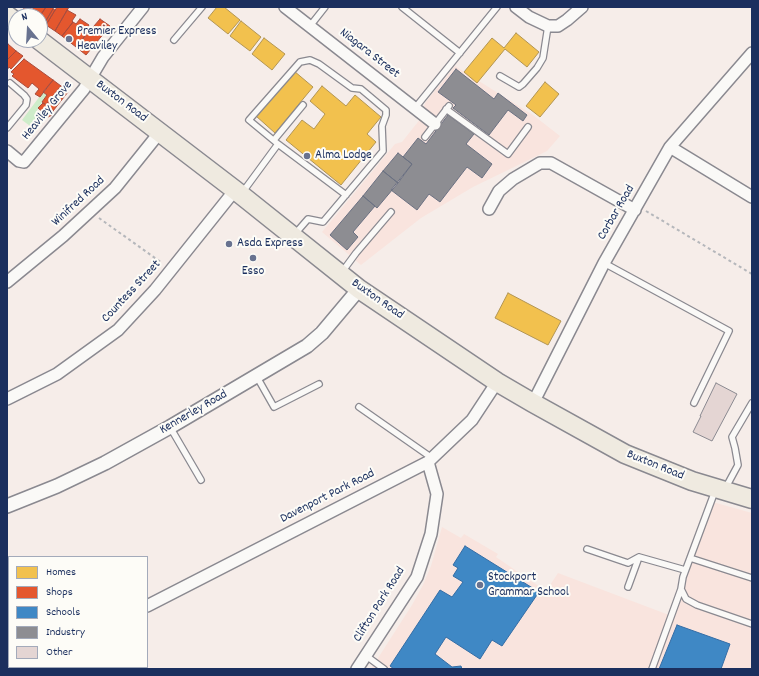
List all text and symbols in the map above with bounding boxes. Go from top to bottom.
north arrow [8,8,48,48]
text: N [20,9,30,26]
place label: Premier Express Heaviley [77,24,156,55]
street label: Niagara Street [336,26,402,82]
marker: Premier Express Heaviley [64,34,74,44]
street label: Heaviley Grove [19,78,77,144]
street label: Buxton Road [92,78,150,126]
place label: Alma Lodge [315,148,372,164]
marker: Alma Lodge [302,151,312,161]
street label: Winifred Road [49,174,109,230]
street label: Corbar Road [595,183,639,243]
place label: Asda Express [237,236,303,252]
marker: Asda Express [224,239,234,249]
marker: Esso [248,253,258,263]
street label: Countess Street [99,257,165,327]
place label: Esso [242,264,264,280]
street label: Buxton Road [348,276,406,324]
street label: Kennerley Road [157,387,231,439]
street label: Buxton Road [624,447,686,485]
street label: Davenport Park Road [278,466,378,528]
legend [8,556,148,668]
text: Homes [46,564,76,581]
street label: Clifton Park Road [351,565,409,645]
place label: Stockport Grammar School [488,570,569,601]
marker: Stockport Grammar School [475,580,485,590]
text: Shops [46,584,73,601]
text: Schools [46,604,80,621]
text: Industry [46,624,85,641]
text: Other [46,644,73,661]

